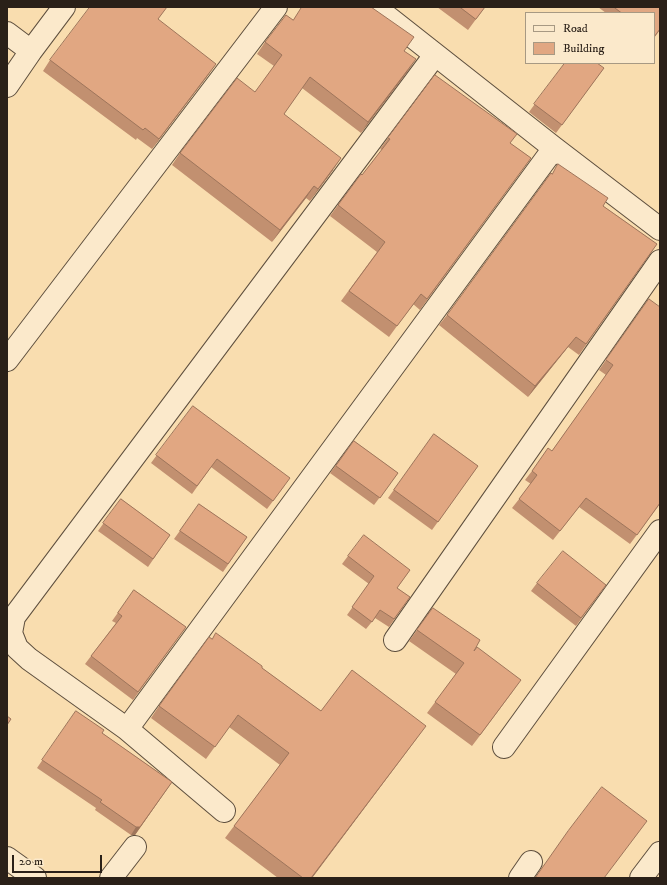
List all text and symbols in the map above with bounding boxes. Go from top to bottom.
legend [525,12,655,64]
text: Road [563,21,588,36]
text: Building [563,41,604,56]
scale bar [14,847,104,873]
text: 20 m [19,854,43,869]

